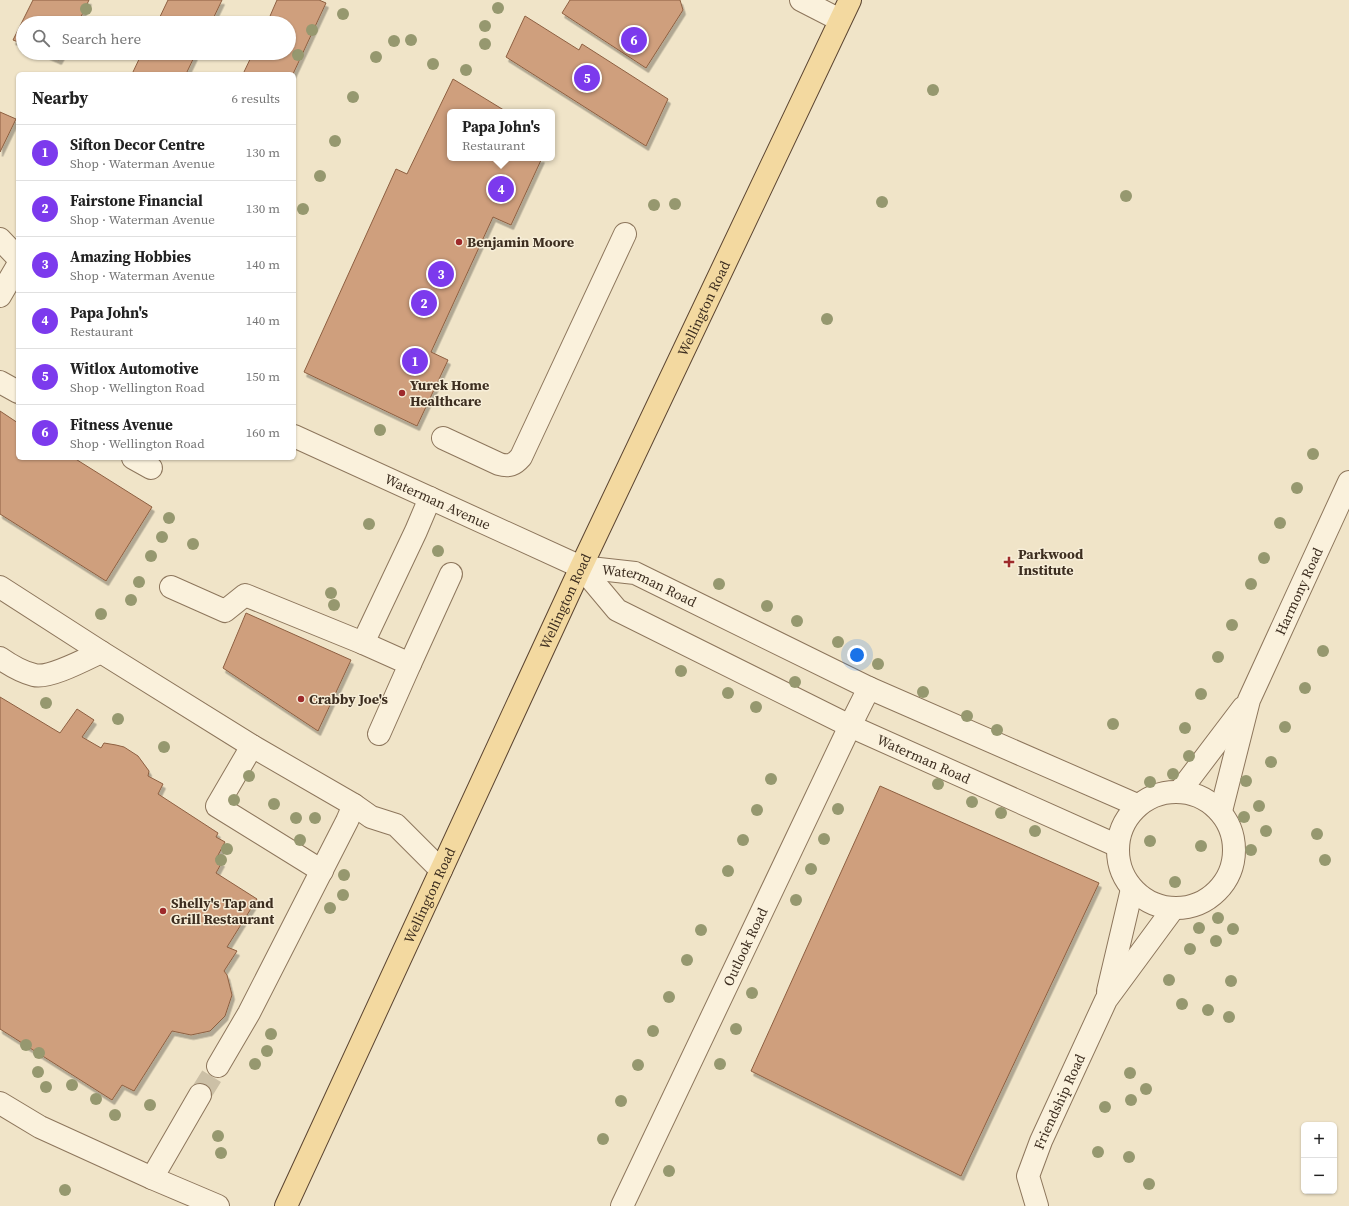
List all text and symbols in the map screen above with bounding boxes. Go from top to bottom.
search box [16,16,296,60]
pin: 6 [621,25,647,55]
icon: search [30,27,52,49]
text: Search here [62,28,141,49]
pin: 5 [574,63,600,93]
text: Nearby [32,86,88,110]
text: 6 results [232,90,280,107]
popup [447,109,555,161]
text: Papa John's [462,116,540,137]
text: Sifton Decor Centre [70,134,205,155]
text: Restaurant [462,137,525,154]
text: 1 [41,144,49,161]
text: 130 m [246,144,280,161]
text: Shop · Waterman Avenue [70,155,215,172]
pin: 4 [488,174,514,204]
text: Fairstone Financial [70,190,203,211]
text: 2 [41,200,49,217]
text: 130 m [246,200,280,217]
text: Shop · Waterman Avenue [70,211,215,228]
place label: Benjamin Moore [467,232,574,252]
marker: Benjamin Moore [454,237,464,247]
text: Amazing Hobbies [70,246,191,267]
text: 3 [41,256,49,273]
text: 140 m [246,256,280,273]
street label: Wellington Road [672,257,735,360]
pin: 3 [428,259,454,289]
text: Shop · Waterman Avenue [70,267,215,284]
pin: 2 [411,288,437,318]
text: Papa John's [70,302,148,323]
text: 4 [41,312,49,329]
text: 140 m [246,312,280,329]
text: Restaurant [70,323,133,340]
pin: 1 [402,346,428,376]
text: Witlox Automotive [70,358,199,379]
text: 5 [41,368,49,385]
text: 150 m [246,368,280,385]
place label: Yurek Home Healthcare [410,375,489,411]
text: Shop · Wellington Road [70,379,205,396]
marker: Yurek Home Healthcare [397,388,407,398]
text: Fitness Avenue [70,414,173,435]
text: 6 [41,424,49,441]
text: 160 m [246,424,280,441]
text: Shop · Wellington Road [70,435,205,452]
street label: Waterman Avenue [381,469,494,535]
place label: Parkwood Institute [1018,544,1084,580]
street label: Harmony Road [1270,544,1328,638]
street label: Wellington Road [534,550,596,653]
marker: Parkwood Institute [1003,556,1015,568]
street label: Waterman Road [601,559,700,612]
your location [847,645,867,665]
place label: Crabby Joe's [309,689,388,709]
marker: Crabby Joe's [296,694,306,704]
street label: Waterman Road [874,729,974,789]
street label: Wellington Road [399,844,460,947]
place label: Shelly's Tap and Grill Restaurant [171,893,275,929]
street label: Outlook Road [718,904,772,989]
marker: Shelly's Tap and Grill Restaurant [158,906,168,916]
street label: Friendship Road [1029,1051,1090,1152]
map controls [1301,1122,1337,1194]
button: + [1301,1122,1337,1158]
button: − [1301,1158,1337,1194]

